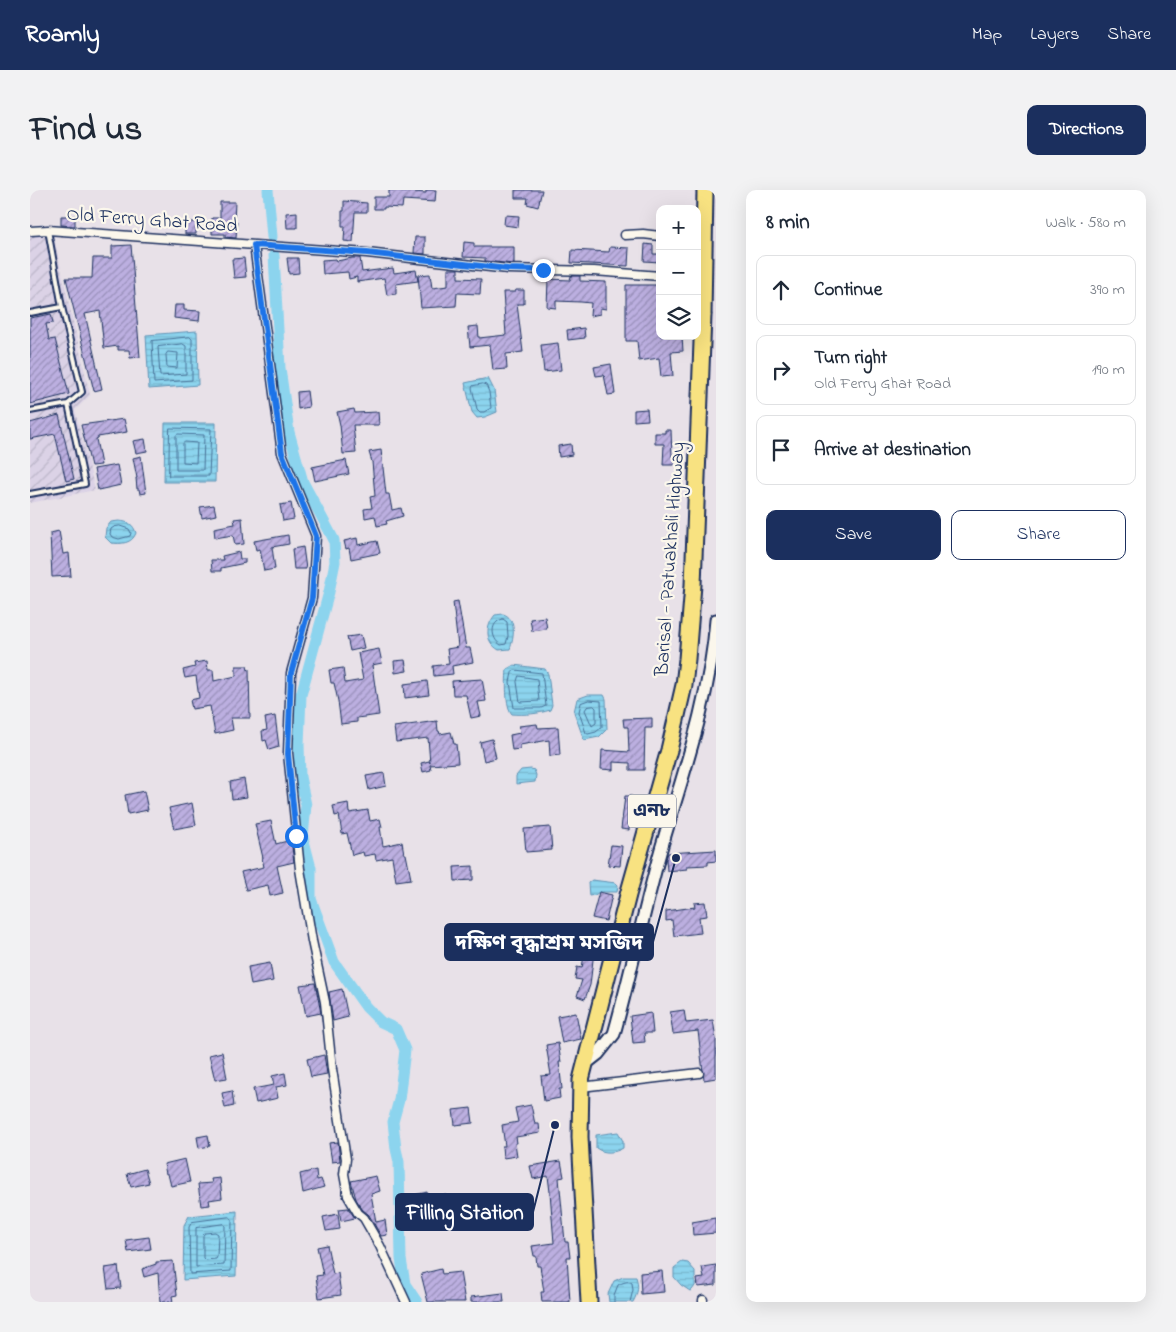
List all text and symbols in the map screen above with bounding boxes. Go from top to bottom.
text: Roamly [25,18,100,53]
text: Map [972,22,1002,48]
text: Layers [1030,22,1080,48]
text: Share [1108,22,1151,48]
text: Find us [30,105,142,156]
button: Directions [1027,105,1146,155]
street label: Old Ferry Ghat Road [66,201,238,241]
map controls [656,205,701,340]
button: + [656,205,701,250]
text: 8 min [766,208,810,238]
text: Walk · 580 m [1045,211,1126,235]
button: − [656,250,701,295]
route end [532,259,555,282]
icon: ahead [767,276,795,304]
text: Continue [814,277,882,304]
text: 390 m [1090,278,1125,302]
button: layers [656,295,701,340]
text: Turn right [814,345,887,372]
icon: right [767,356,795,384]
text: 190 m [1092,358,1125,382]
text: Old Ferry Ghat Road [814,372,951,396]
icon: arrive [767,436,795,464]
text: Arrive at destination [814,437,971,464]
street label: Barisal - Patuakhali Highway [648,441,695,678]
button: Save [766,510,941,560]
button: Share [951,510,1126,560]
road number: এন৮ [628,794,676,828]
route start [285,825,308,848]
callout: দক্ষিণ বৃদ্ধাশ্রম মসজিদ [445,924,653,960]
text: দক্ষিণ বৃদ্ধাশ্রম মসজিদ [454,929,644,959]
callout: Filling Station [396,1194,533,1230]
text: Filling Station [405,1199,524,1231]

